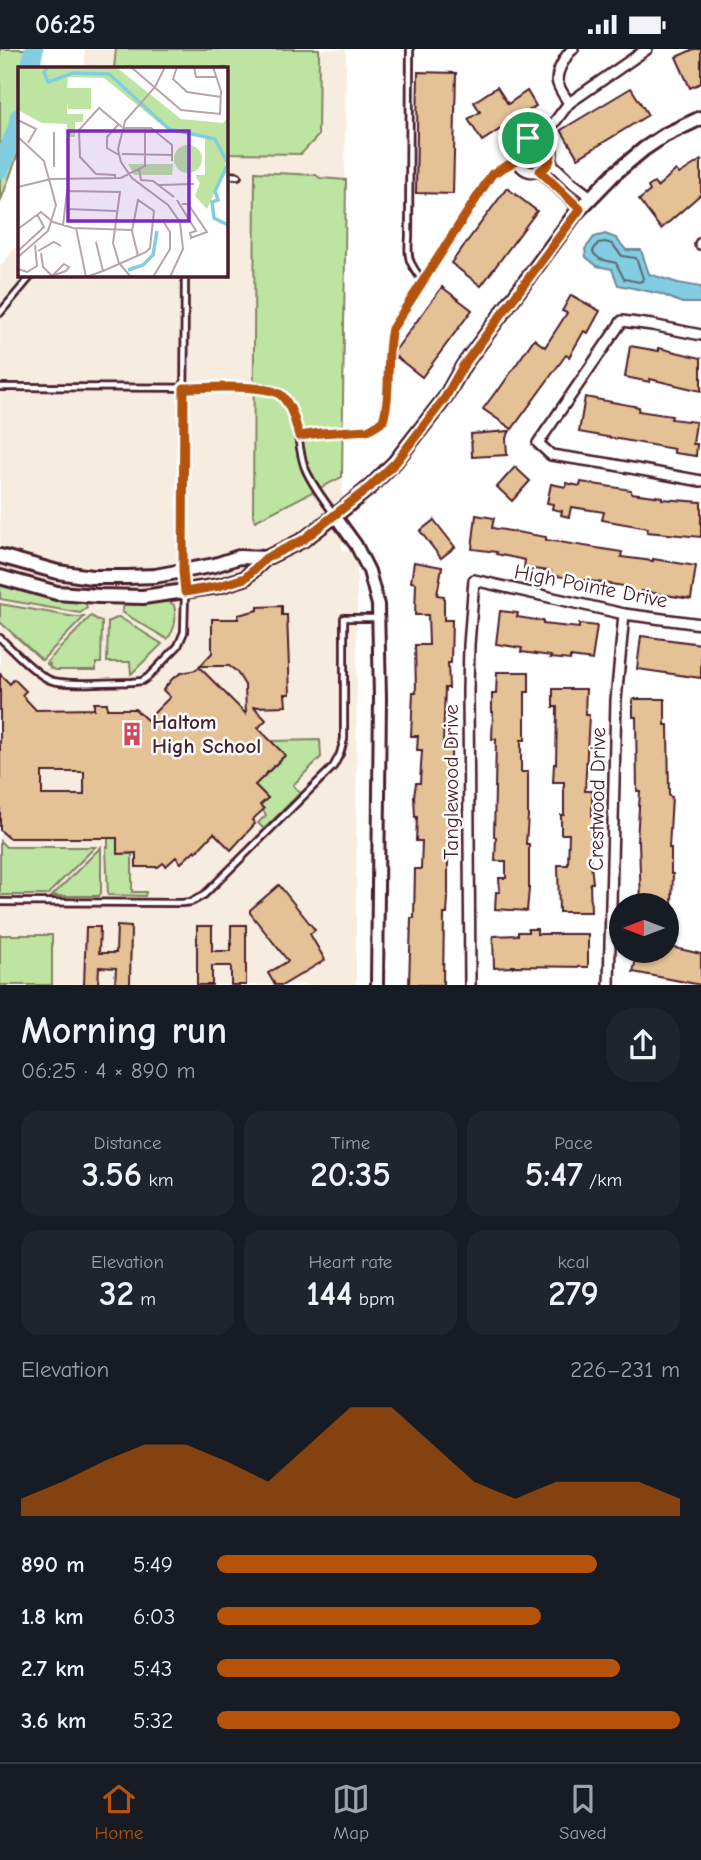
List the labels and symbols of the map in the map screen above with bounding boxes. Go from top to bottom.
inset map [18,67,228,277]
pin [498,108,558,168]
street label: High Pointe Drive [512,559,670,613]
street label: Tanglewood Drive [439,704,463,860]
place label: Haltom High School [152,710,261,758]
building icon: Haltom High School [118,720,146,748]
street label: Crestwood Drive [584,727,610,871]
north arrow [609,893,679,963]

